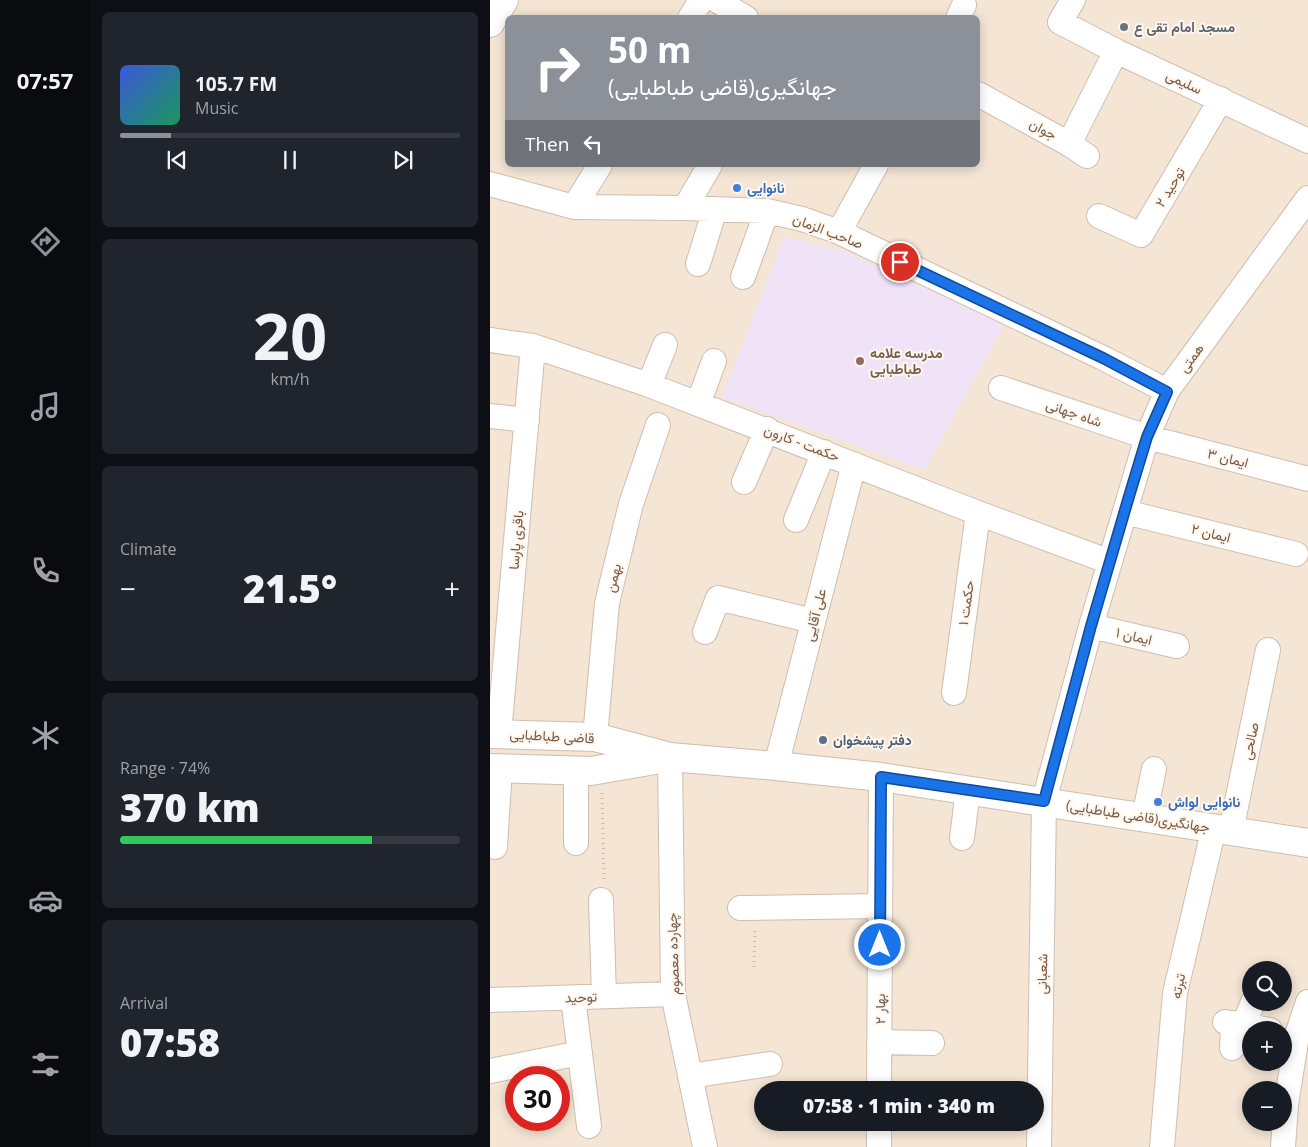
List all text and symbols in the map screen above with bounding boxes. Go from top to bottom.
place label: مسجد امام تقی ع [1134,17,1235,37]
marker: مسجد امام تقی ع [1118,21,1130,33]
text: 50 m [608,26,691,73]
icon: right [525,35,590,100]
text: 07:57 [17,65,73,95]
street label: سلیمی [1163,65,1205,98]
text: 105.7 FM [195,71,277,97]
text: جهانگیری(قاضی طباطبایی) [608,71,836,101]
text: Music [195,97,239,119]
street label: جوان [1026,114,1060,144]
icon: left [579,130,607,158]
text: Then [525,131,569,157]
icon: previous [163,146,191,174]
icon: pause [276,146,304,174]
icon: next [389,146,417,174]
street label: توحید ۲ [1150,163,1189,210]
place label: نانوایی [747,178,785,197]
marker: نانوایی [731,182,743,194]
street label: صاحب الزمان [790,208,866,253]
icon: directions [28,224,63,259]
pin [879,241,921,283]
icon: arrive [886,248,914,276]
text: 20 [253,291,327,379]
street label: همتی [1174,339,1208,376]
place label: مدرسه علامه طباطبایی [870,343,943,378]
marker: مدرسه علامه طباطبایی [854,355,866,367]
text: km/h [271,368,309,390]
icon: music [28,389,63,424]
street label: شاه جهانی [1044,394,1105,431]
street label: حکمت - کارون [762,419,843,466]
street label: ایمان ۳ [1206,443,1251,472]
street label: باقری پارسا [503,509,529,571]
street label: ایمان ۲ [1190,518,1233,547]
text: Climate [120,538,177,560]
icon: phone [28,553,63,588]
text: 21.5° [243,562,337,614]
street label: بهمن [600,562,625,594]
text: − [120,569,136,607]
text: + [444,569,460,607]
street label: حکمت ۱ [953,579,978,627]
street label: علی آقایی [799,587,830,643]
street label: ایمان ۱ [1114,622,1154,649]
icon: climate [28,718,63,753]
street label: صالحی [1236,720,1263,761]
street label: قاضی طباطبایی [509,724,595,747]
place label: دفتر پیشخوان [833,730,912,750]
marker: دفتر پیشخوان [817,734,829,746]
text: Range · 74% [120,757,210,779]
text: 370 km [120,781,260,833]
place label: نانوایی لواش [1168,792,1240,811]
street label: جهانگیری(قاضی طباطبایی) [1065,795,1211,836]
marker: نانوایی لواش [1152,796,1164,808]
icon: car [28,883,63,918]
street label: چهارده معصوم [662,912,684,996]
position arrow [853,918,905,970]
street label: شعبانی [1032,954,1051,994]
map controls [1242,961,1292,1131]
button: search [1242,961,1292,1011]
street label: تبرته [1166,972,1189,1000]
street label: توحید [564,986,598,1007]
text: Arrival [120,992,168,1014]
street label: بهار ۲ [870,994,889,1024]
text: 07:58 [120,1016,220,1068]
button: + [1242,1021,1292,1071]
icon: filters [28,1047,63,1082]
speed limit sign: 30 [505,1066,570,1131]
button: − [1242,1081,1292,1131]
text: 07:58 · 1 min · 340 m [803,1093,995,1119]

